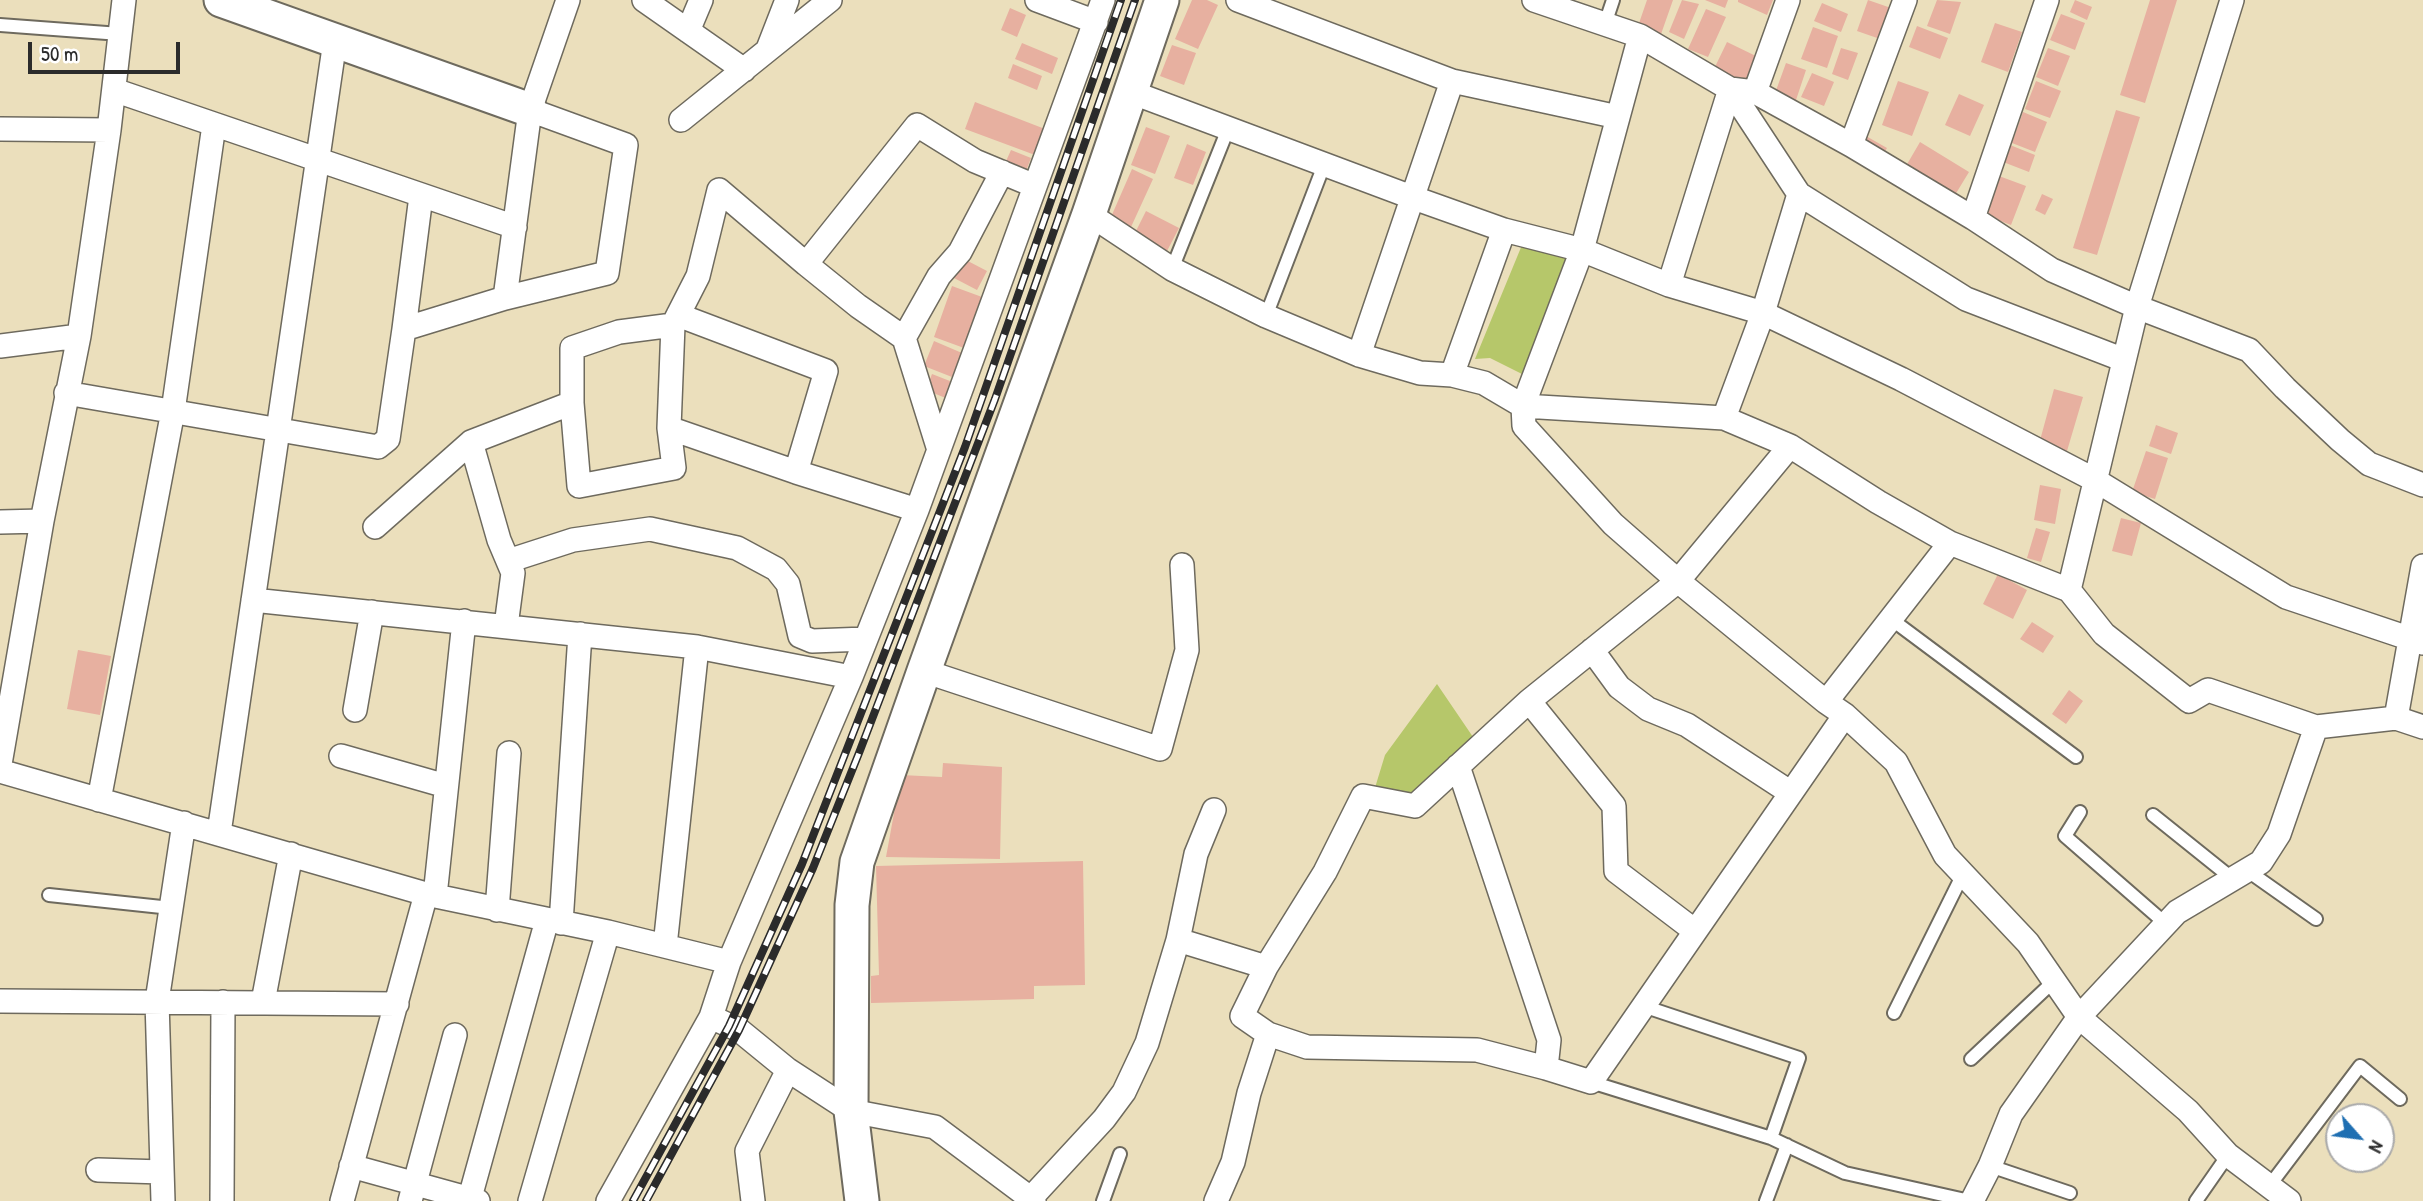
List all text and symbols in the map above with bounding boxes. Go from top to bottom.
scale bar [32,28,184,72]
text: 50 m [41,39,78,68]
north arrow [2325,1103,2395,1173]
text: N [2363,1136,2391,1157]

